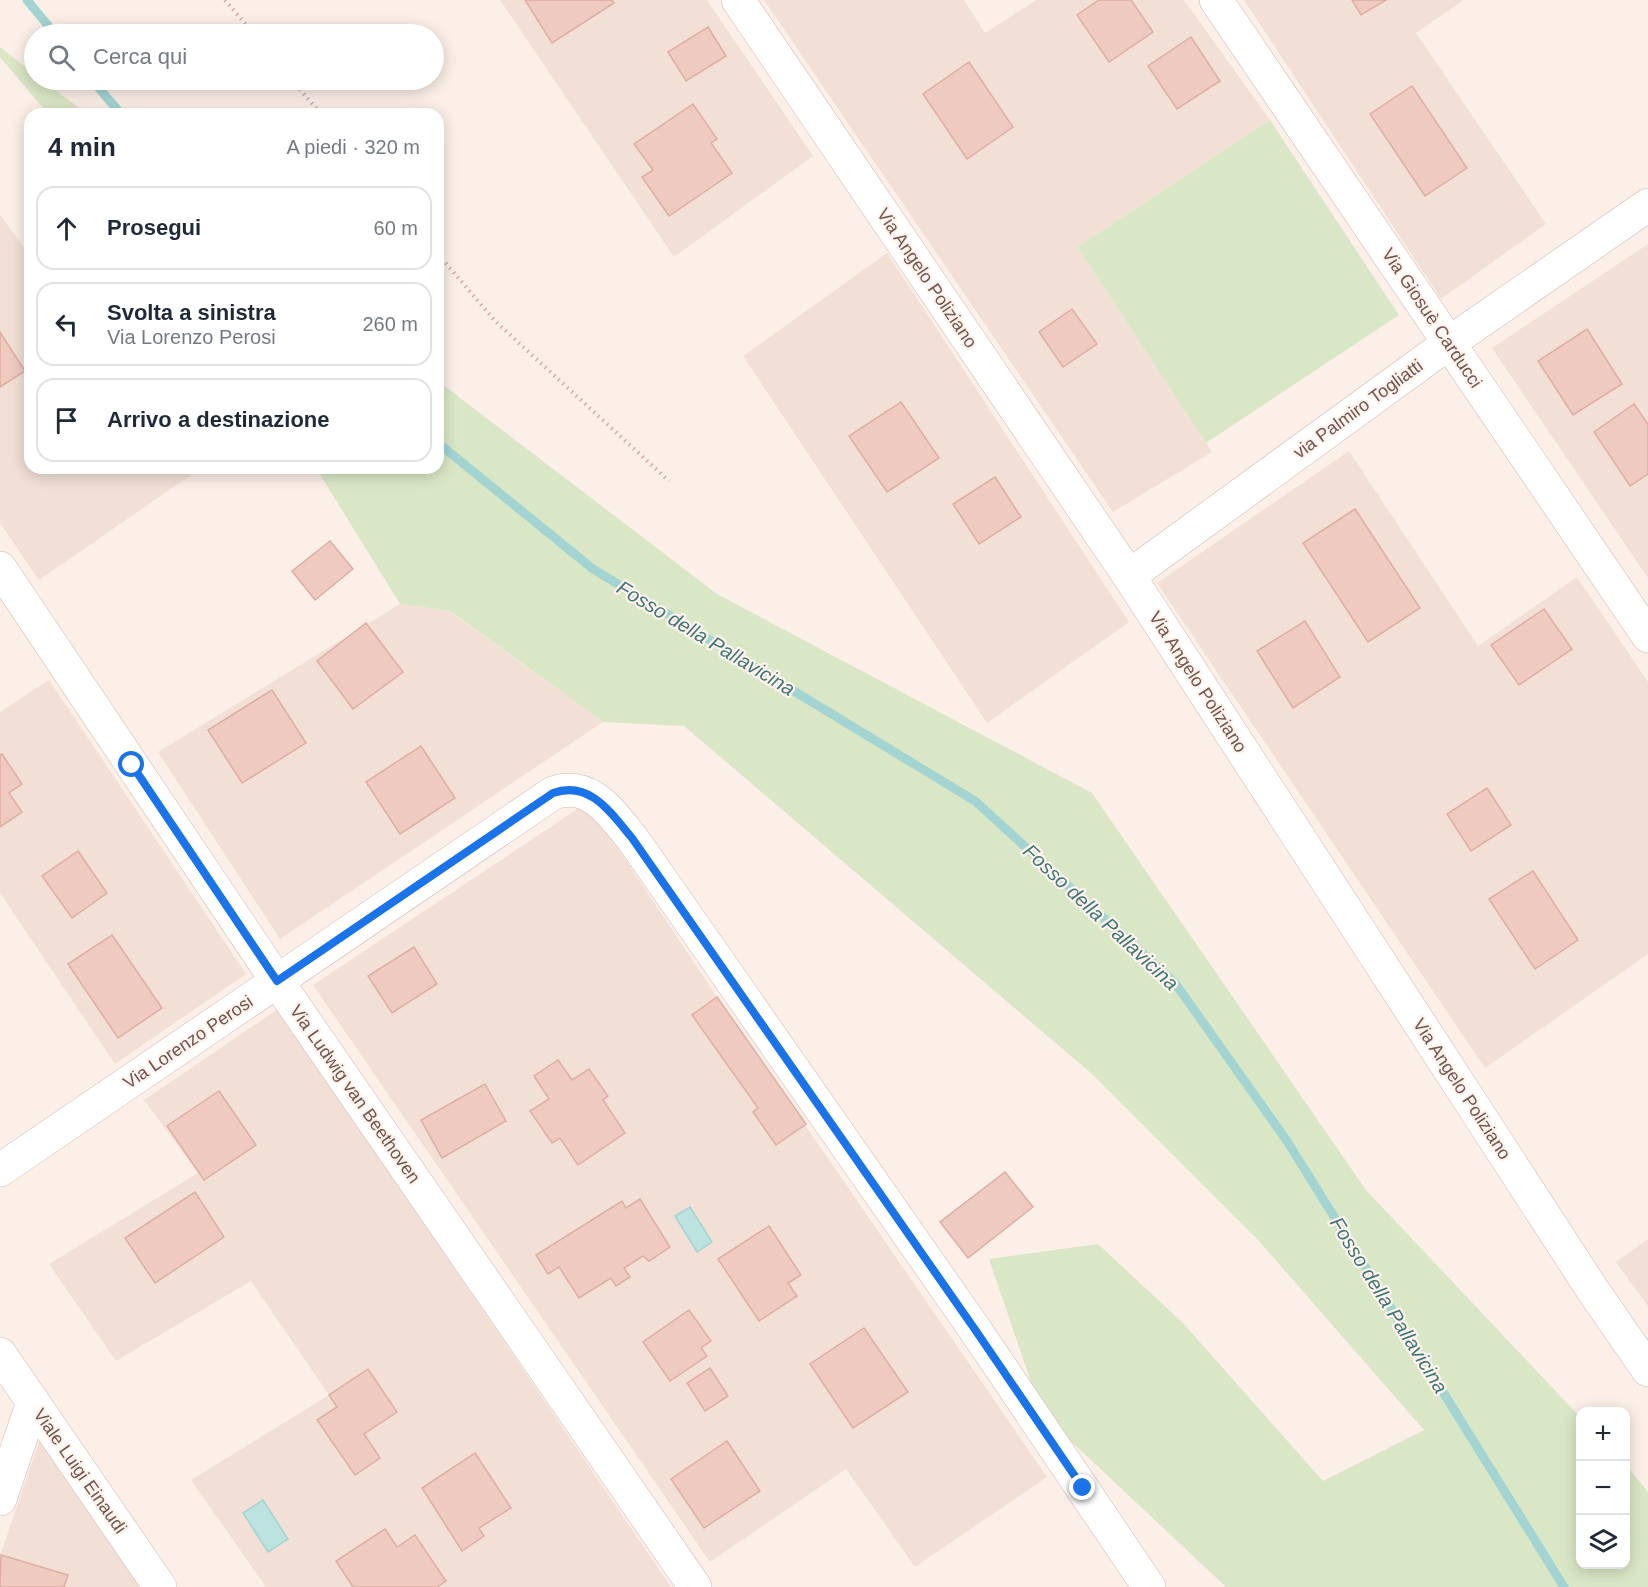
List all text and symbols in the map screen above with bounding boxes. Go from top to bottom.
search box [24,24,444,90]
icon: search [45,41,78,74]
text: Cerca qui [93,44,187,69]
text: 4 min [48,132,116,162]
text: A piedi · 320 m [287,136,420,158]
street label: Via Angelo Poliziano [873,205,981,351]
icon: ahead [50,212,83,245]
text: Prosegui [107,215,201,240]
text: 60 m [374,217,418,239]
street label: Via Giosuè Carducci [1378,245,1486,391]
text: Svolta a sinistra [107,300,276,325]
icon: left [50,308,83,341]
text: 260 m [362,313,418,335]
text: Via Lorenzo Perosi [107,326,276,348]
street label: via Palmiro Togliatti [1290,355,1426,463]
icon: arrive [50,404,83,437]
text: Arrivo a destinazione [107,407,330,432]
water label: Fosso della Pallavicina [613,576,799,700]
street label: Via Angelo Poliziano [1145,608,1251,756]
route start [118,751,144,777]
water label: Fosso della Pallavicina [1019,840,1183,994]
street label: Via Lorenzo Perosi [119,991,257,1093]
street label: Via Ludwig van Beethoven [286,1001,424,1187]
street label: Via Angelo Poliziano [1409,1015,1515,1163]
water label: Fosso della Pallavicina [1326,1213,1452,1397]
street label: Viale Luigi Einaudi [29,1405,131,1537]
map controls [1576,1407,1630,1569]
button: + [1576,1407,1630,1461]
button: − [1576,1461,1630,1515]
route end [1069,1474,1095,1500]
button: layers [1576,1515,1630,1569]

